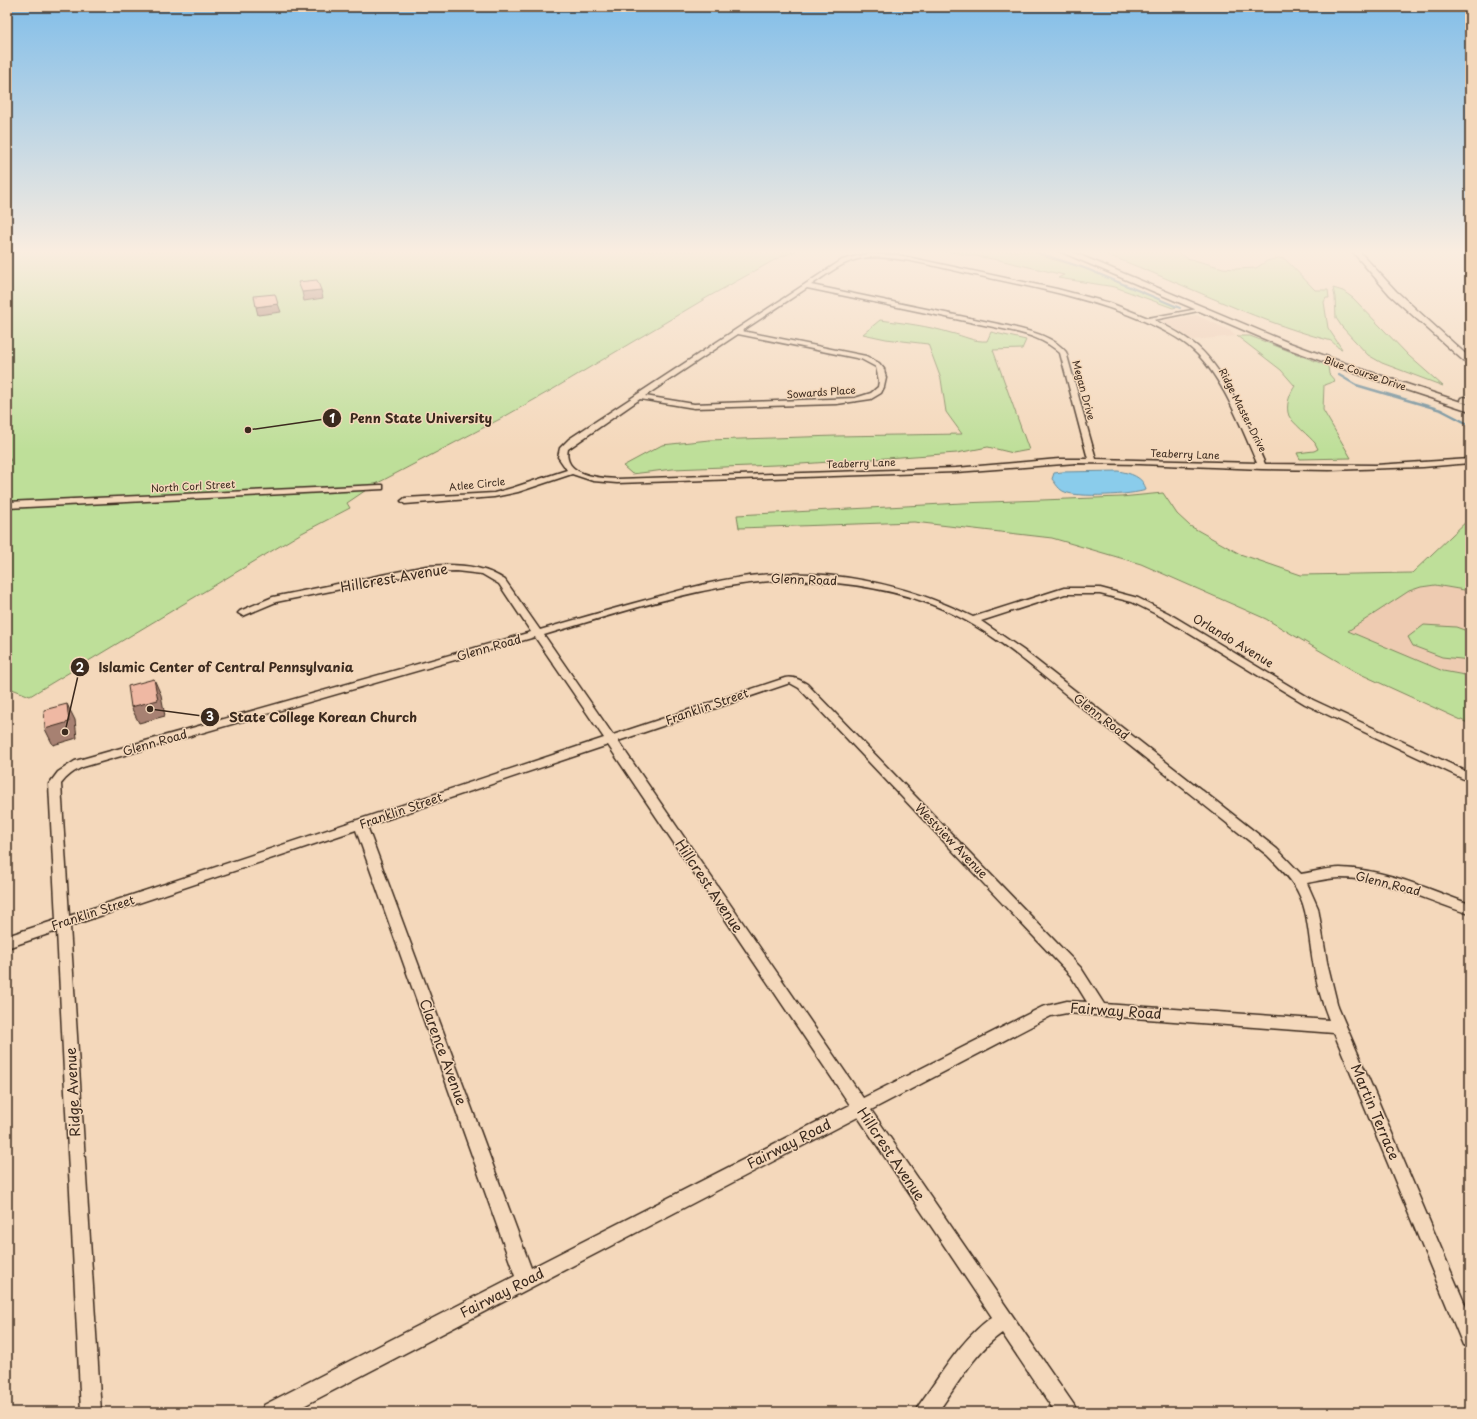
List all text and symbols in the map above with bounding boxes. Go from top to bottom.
street label: Blue Course Drive [1322,351,1408,394]
street label: Megan Drive [1069,358,1100,421]
street label: Ridge Master Drive [1216,365,1271,454]
street label: Sowards Place [786,382,856,401]
callout: Penn State University [322,406,500,431]
text: Penn State University [350,408,492,427]
text: 1 [329,409,335,427]
street label: Teaberry Lane [1150,445,1220,462]
street label: Teaberry Lane [826,454,896,471]
street label: Atlee Circle [448,473,506,494]
street label: North Corl Street [151,476,235,495]
street label: Hillcrest Avenue [338,558,450,597]
street label: Glenn Road [771,569,837,589]
street label: Orlando Avenue [1190,609,1277,671]
street label: Glenn Road [454,629,523,665]
callout: Islamic Center of Central Pennsylvania [70,655,363,680]
text: Islamic Center of Central Pennsylvania [99,657,354,676]
text: 2 [76,658,85,676]
street label: Franklin Street [663,683,751,729]
street label: Glenn Road [1070,689,1133,744]
callout: State College Korean Church [200,705,426,730]
text: 3 [206,707,214,725]
text: State College Korean Church [229,707,417,726]
street label: Glenn Road [120,724,189,760]
street label: Franklin Street [357,787,445,833]
street label: Westview Avenue [911,799,993,882]
street label: Hillcrest Avenue [670,835,749,937]
street label: Glenn Road [1354,866,1423,900]
street label: Franklin Street [49,890,137,934]
street label: Clarence Avenue [414,996,473,1108]
street label: Fairway Road [1069,997,1163,1024]
street label: Ridge Avenue [60,1046,85,1137]
street label: Martin Terrace [1346,1061,1405,1163]
street label: Hillcrest Avenue [852,1103,931,1205]
street label: Fairway Road [743,1113,834,1174]
street label: Fairway Road [456,1262,547,1323]

